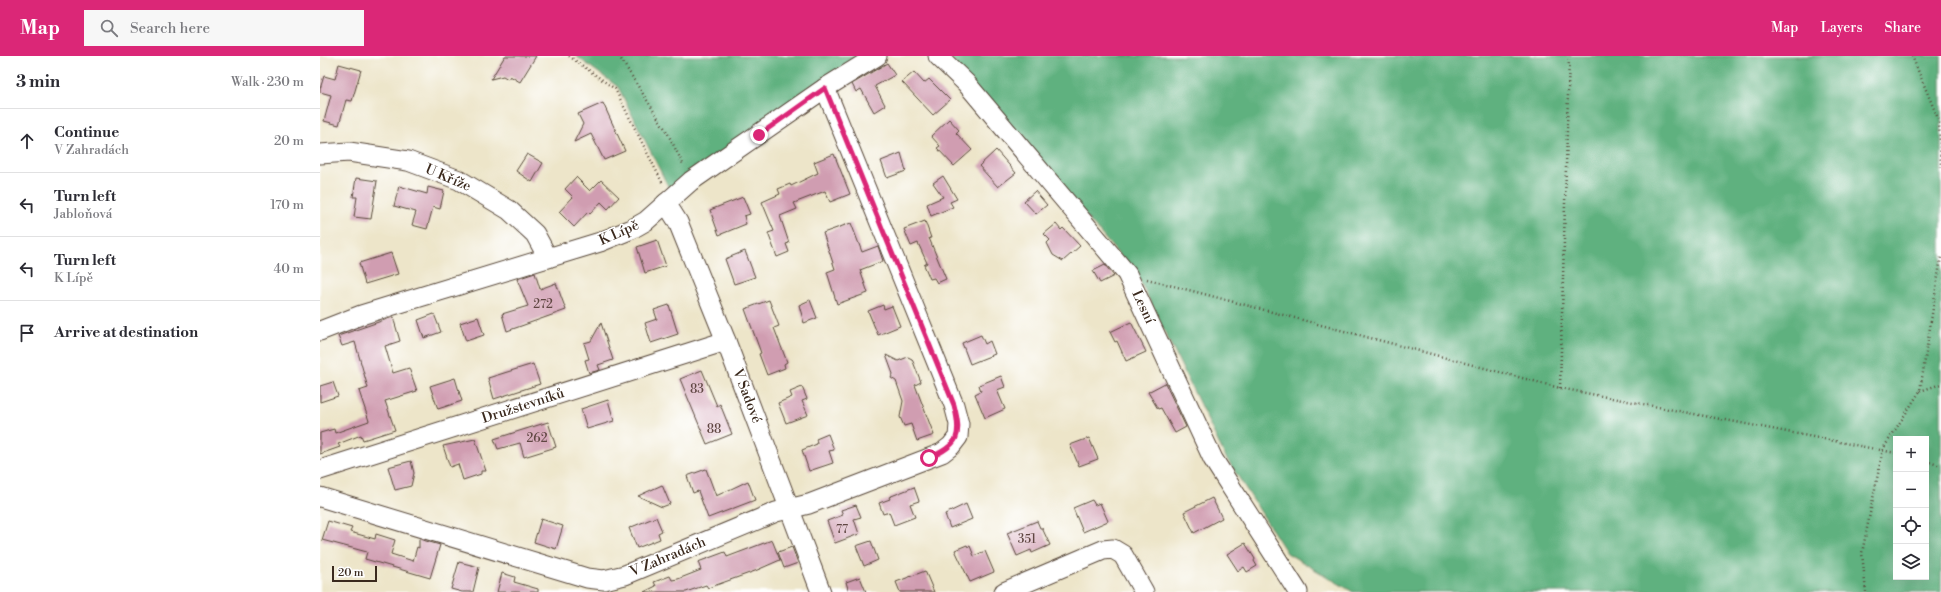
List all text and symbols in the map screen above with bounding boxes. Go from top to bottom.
search box [84,10,364,46]
text: Map [20,16,60,40]
icon: search [98,17,120,39]
text: Search here [130,19,210,38]
text: Map [1771,19,1798,37]
text: Layers [1820,19,1863,37]
text: Share [1885,19,1921,37]
text: 3 min [16,71,60,93]
text: Walk · 230 m [231,74,304,90]
text: Continue [54,123,119,142]
route end [750,126,768,144]
icon: ahead [16,130,38,152]
text: 20 m [274,133,304,149]
text: V Zahradách [54,142,129,158]
street label: U Kříže [422,160,474,196]
text: Turn left [54,187,116,206]
icon: left [16,194,38,216]
text: 170 m [270,197,304,213]
text: Jabloňová [54,206,112,222]
street label: K Lípě [596,216,642,250]
text: Turn left [54,251,116,270]
icon: left [16,258,38,280]
text: 40 m [274,261,304,277]
text: K Lípě [54,270,93,286]
street label: Lesní [1127,287,1159,328]
house number: 272 [533,297,553,312]
icon: arrive [16,322,38,344]
text: Arrive at destination [54,323,198,342]
street label: V Sadové [728,365,766,426]
house number: 83 [690,382,704,397]
street label: Družstevníků [479,384,567,428]
house number: 88 [707,422,721,437]
house number: 262 [527,431,548,446]
map controls [1893,436,1929,580]
button: + [1893,436,1929,472]
route start [920,449,938,467]
button: − [1893,472,1929,508]
button: locate [1893,508,1929,544]
house number: 77 [836,522,848,537]
house number: 351 [1018,532,1037,547]
street label: V Zahradách [626,533,709,581]
button: layers [1893,544,1929,580]
scale bar [332,564,377,583]
text: 20 m [338,566,363,580]

